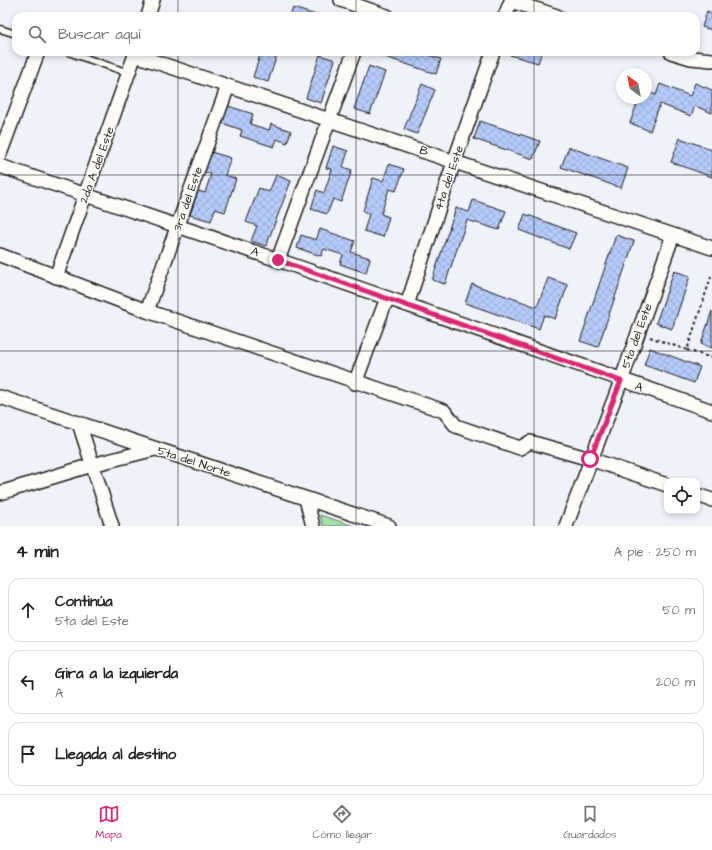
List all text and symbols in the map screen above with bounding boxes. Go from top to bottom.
search box [12,12,700,56]
icon: search [26,23,48,45]
text: Buscar aquí [58,24,140,45]
north arrow [616,68,652,104]
street label: 2da A del Este [75,124,119,206]
street label: B [417,142,431,161]
street label: 4ta del Este [430,143,468,213]
street label: 3ra del Este [169,164,207,234]
street label: A [249,243,262,261]
route end [269,251,287,269]
street label: 5ta del Este [617,301,657,371]
street label: A [633,378,646,396]
street label: 5ta del Norte [155,442,233,482]
route start [581,450,599,468]
map controls [664,478,700,514]
button: locate [664,478,700,514]
text: 4 min [16,540,59,564]
text: A pie · 250 m [614,543,696,561]
text: Continúa [55,591,113,612]
icon: ahead [17,599,39,621]
text: 50 m [662,601,695,619]
text: 5ta del Este [55,612,129,630]
text: Gira a la izquierda [55,663,178,684]
icon: left [17,671,39,693]
text: 200 m [656,673,695,691]
text: A [55,684,63,702]
icon: arrive [17,743,39,765]
text: Llegada al destino [55,744,176,765]
tab: Mapa [95,803,122,842]
tab: Cómo llegar [313,803,372,842]
tab: Guardados [563,803,617,842]

